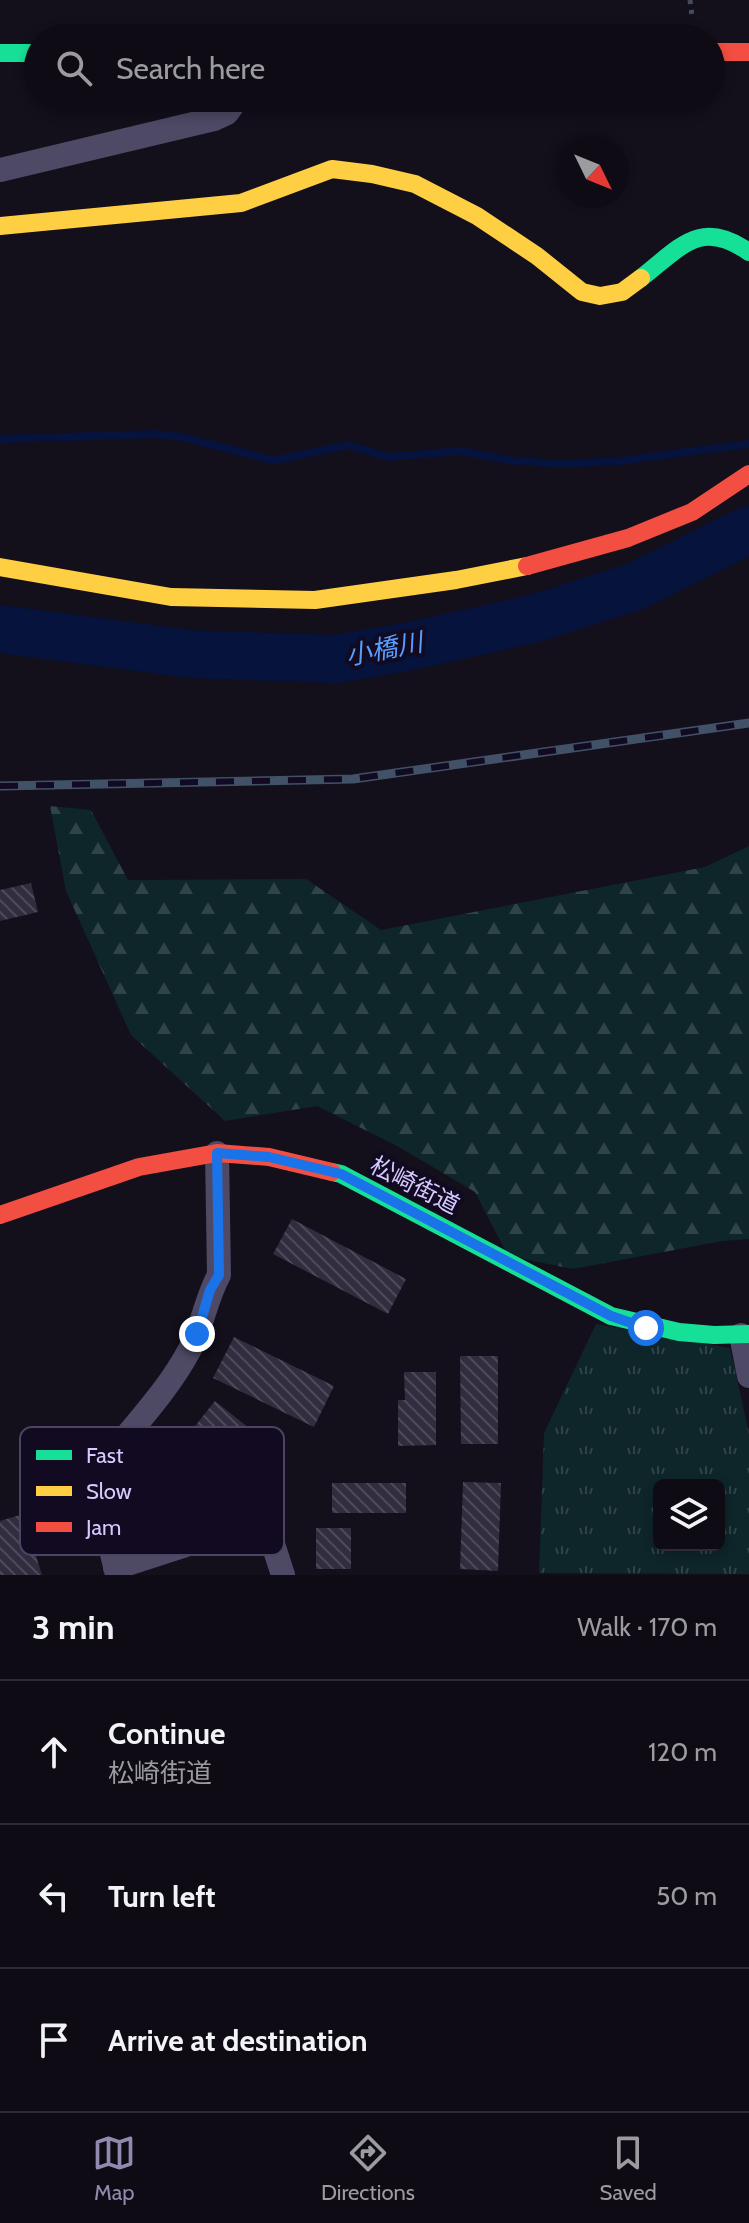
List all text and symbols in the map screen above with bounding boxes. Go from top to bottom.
search box [24,24,725,112]
icon: search [52,46,96,90]
text: Search here [116,50,265,87]
north arrow [557,136,629,208]
water label: 小橋川 [343,625,428,672]
street label: 松崎街道 [366,1150,464,1220]
route start [628,1310,664,1346]
route end [179,1316,215,1352]
legend [20,1427,284,1555]
text: Fast [86,1442,124,1469]
text: Slow [86,1478,132,1505]
map controls [653,1479,725,1551]
button: layers [653,1479,725,1551]
text: Jam [85,1514,121,1541]
text: 3 min [32,1606,114,1648]
text: Walk · 170 m [577,1611,717,1643]
text: Continue [108,1715,225,1752]
icon: ahead [32,1730,76,1774]
text: 120 m [648,1736,717,1768]
text: 松崎街道 [108,1757,212,1789]
icon: left [32,1874,76,1918]
text: Turn left [108,1878,216,1915]
text: 50 m [656,1880,717,1912]
icon: arrive [32,2018,76,2062]
text: Arrive at destination [108,2022,368,2059]
tab: Map [92,2131,136,2206]
tab: Directions [321,2131,415,2206]
tab: Saved [600,2131,657,2206]

